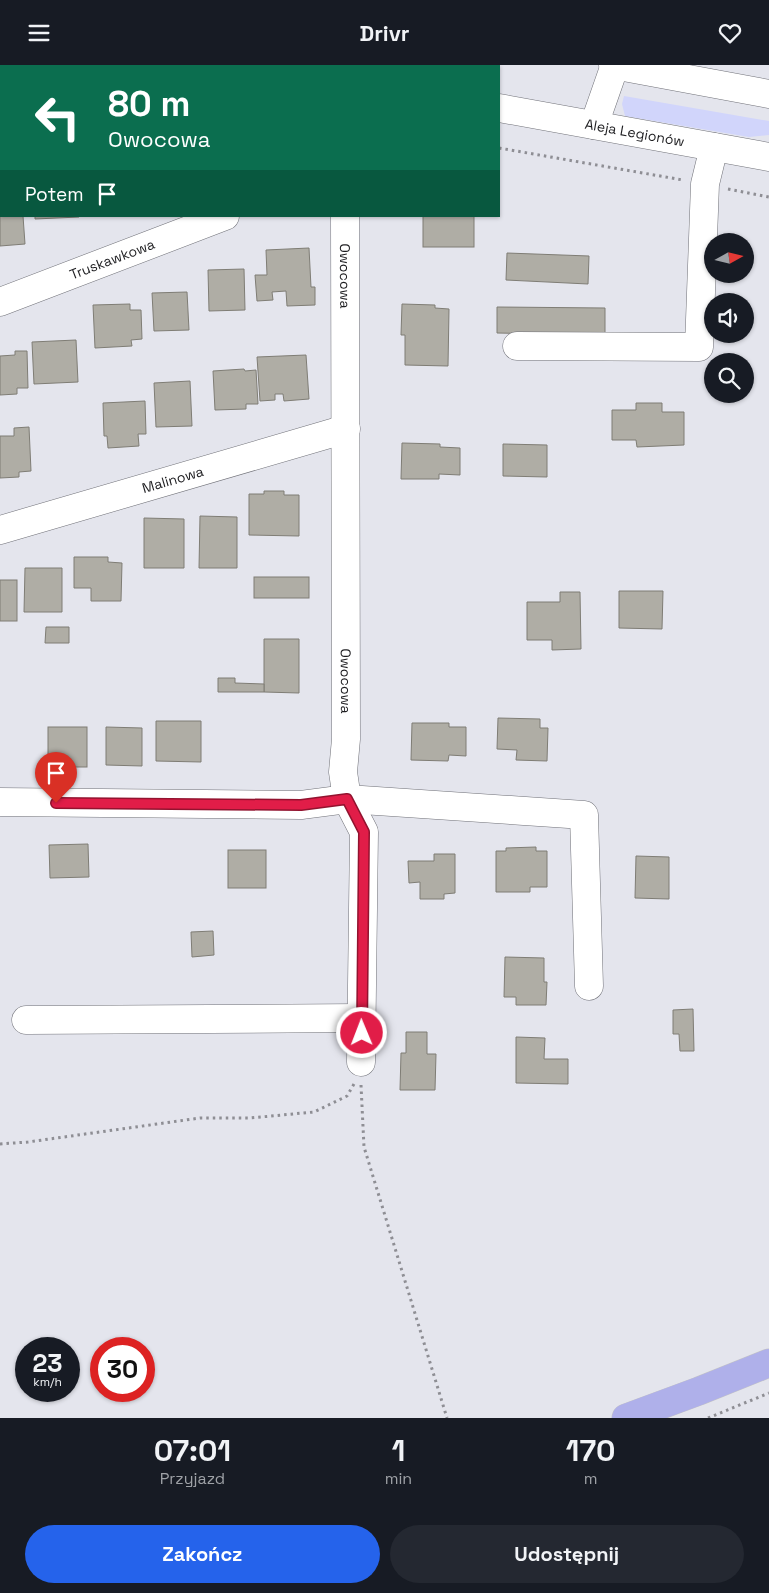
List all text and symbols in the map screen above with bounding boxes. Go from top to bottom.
icon: menu [25,19,53,47]
text: Drivr [360,19,409,47]
icon: heart [716,19,744,47]
text: 80 m [108,82,190,126]
icon: left [25,85,90,150]
street label: Aleja Legionów [583,115,686,151]
text: Owocowa [108,125,210,153]
icon: arrive [93,180,121,208]
text: Potem [25,182,83,207]
north arrow [704,233,754,283]
map controls [704,233,754,403]
street label: Truskawkowa [67,235,157,284]
street label: Owocowa [336,243,354,309]
button: sound [704,293,754,343]
button: search [704,353,754,403]
street label: Malinowa [140,462,206,497]
street label: Owocowa [337,648,355,714]
pin [35,752,77,803]
icon: arrive [42,759,70,787]
position arrow [335,1006,387,1058]
speed limit sign: 30 [90,1337,155,1402]
text: 23 [32,1347,63,1379]
text: km/h [33,1374,62,1390]
text: 07:01 [154,1431,231,1470]
text: 1 [392,1431,405,1470]
text: 170 [566,1431,615,1470]
text: Przyjazd [160,1468,225,1489]
text: min [385,1468,412,1489]
text: m [584,1468,597,1489]
button: Zakończ [25,1525,380,1583]
button: Udostępnij [390,1525,744,1583]

